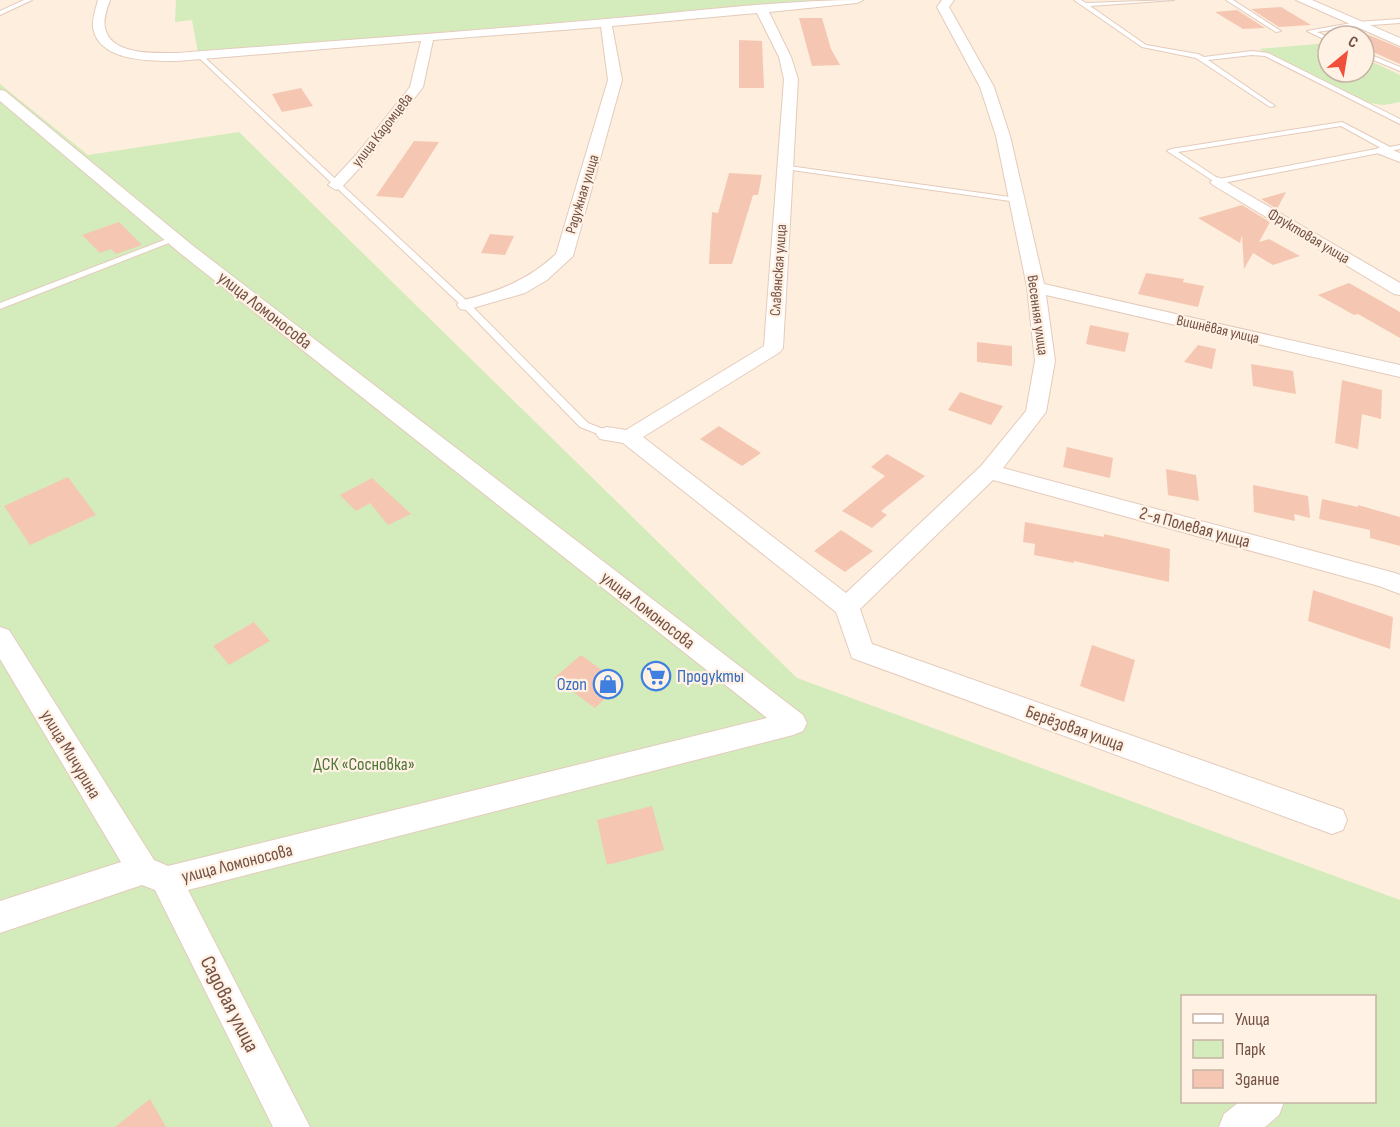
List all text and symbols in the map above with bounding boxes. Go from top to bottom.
north arrow [1316,24,1376,84]
text: С [1344,32,1361,53]
street label: улица Кадомцева [348,90,417,171]
street label: Радужная улица [561,152,604,236]
street label: Фруктовая улица [1264,204,1353,268]
street label: Славянская улица [766,223,791,316]
street label: улица Ломоносова [213,267,316,354]
street label: Весенняя улица [1022,274,1053,357]
street label: Вишнёвая улица [1175,311,1261,348]
street label: 2-я Полевая улица [1137,503,1253,552]
street label: улица Ломоносова [596,567,699,654]
supermarket icon: Продукты [640,660,672,692]
place label: Продукты [677,666,744,687]
shop icon: Ozon [592,668,624,700]
place label: Ozon [557,674,587,695]
street label: Берёзовая улица [1023,701,1127,756]
street label: улица Мичурина [36,706,105,803]
park label: ДСК «Сосновка» [313,754,415,775]
street label: улица Ломоносова [179,840,295,887]
street label: Садовая улица [195,952,264,1057]
legend [1181,995,1376,1103]
text: Улица [1235,1009,1270,1030]
text: Парк [1235,1039,1266,1060]
text: Здание [1235,1069,1280,1090]

